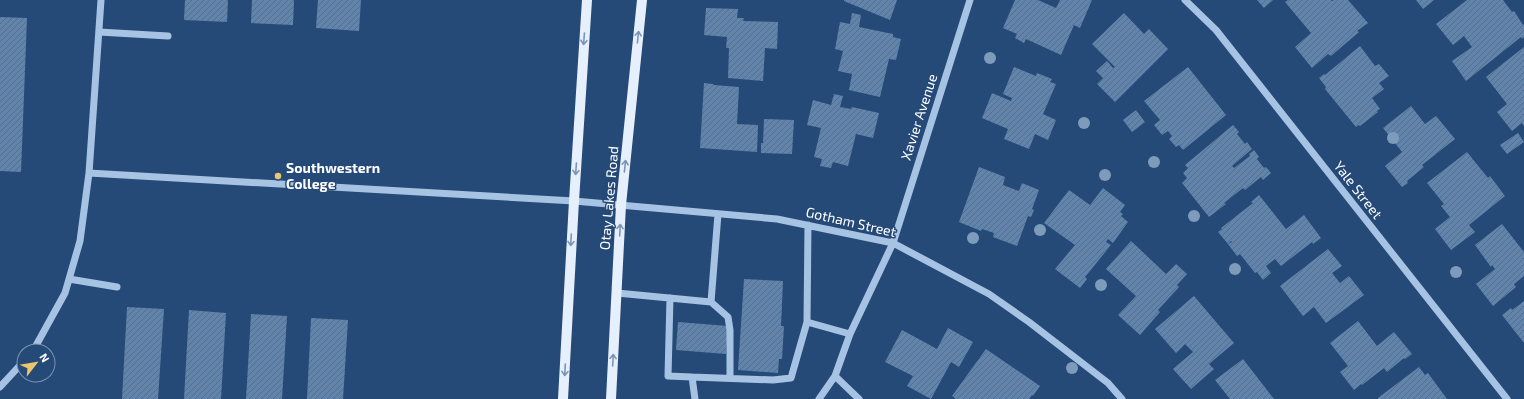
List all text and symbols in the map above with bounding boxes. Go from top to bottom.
one-way arrow [635,31,642,44]
one-way arrow [581,32,588,45]
street label: Xavier Avenue [897,72,940,162]
street label: Otay Lakes Road [595,145,622,251]
street label: Yale Street [1331,157,1386,222]
place label: Southwestern College [286,159,380,192]
one-way arrow [621,160,629,173]
one-way arrow [572,162,579,175]
marker: Southwestern College [273,171,283,181]
street label: Gotham Street [804,203,898,240]
one-way arrow [616,224,623,237]
one-way arrow [568,233,575,246]
north arrow [16,343,56,383]
text: N [37,351,53,364]
one-way arrow [609,354,617,367]
one-way arrow [561,363,568,376]

